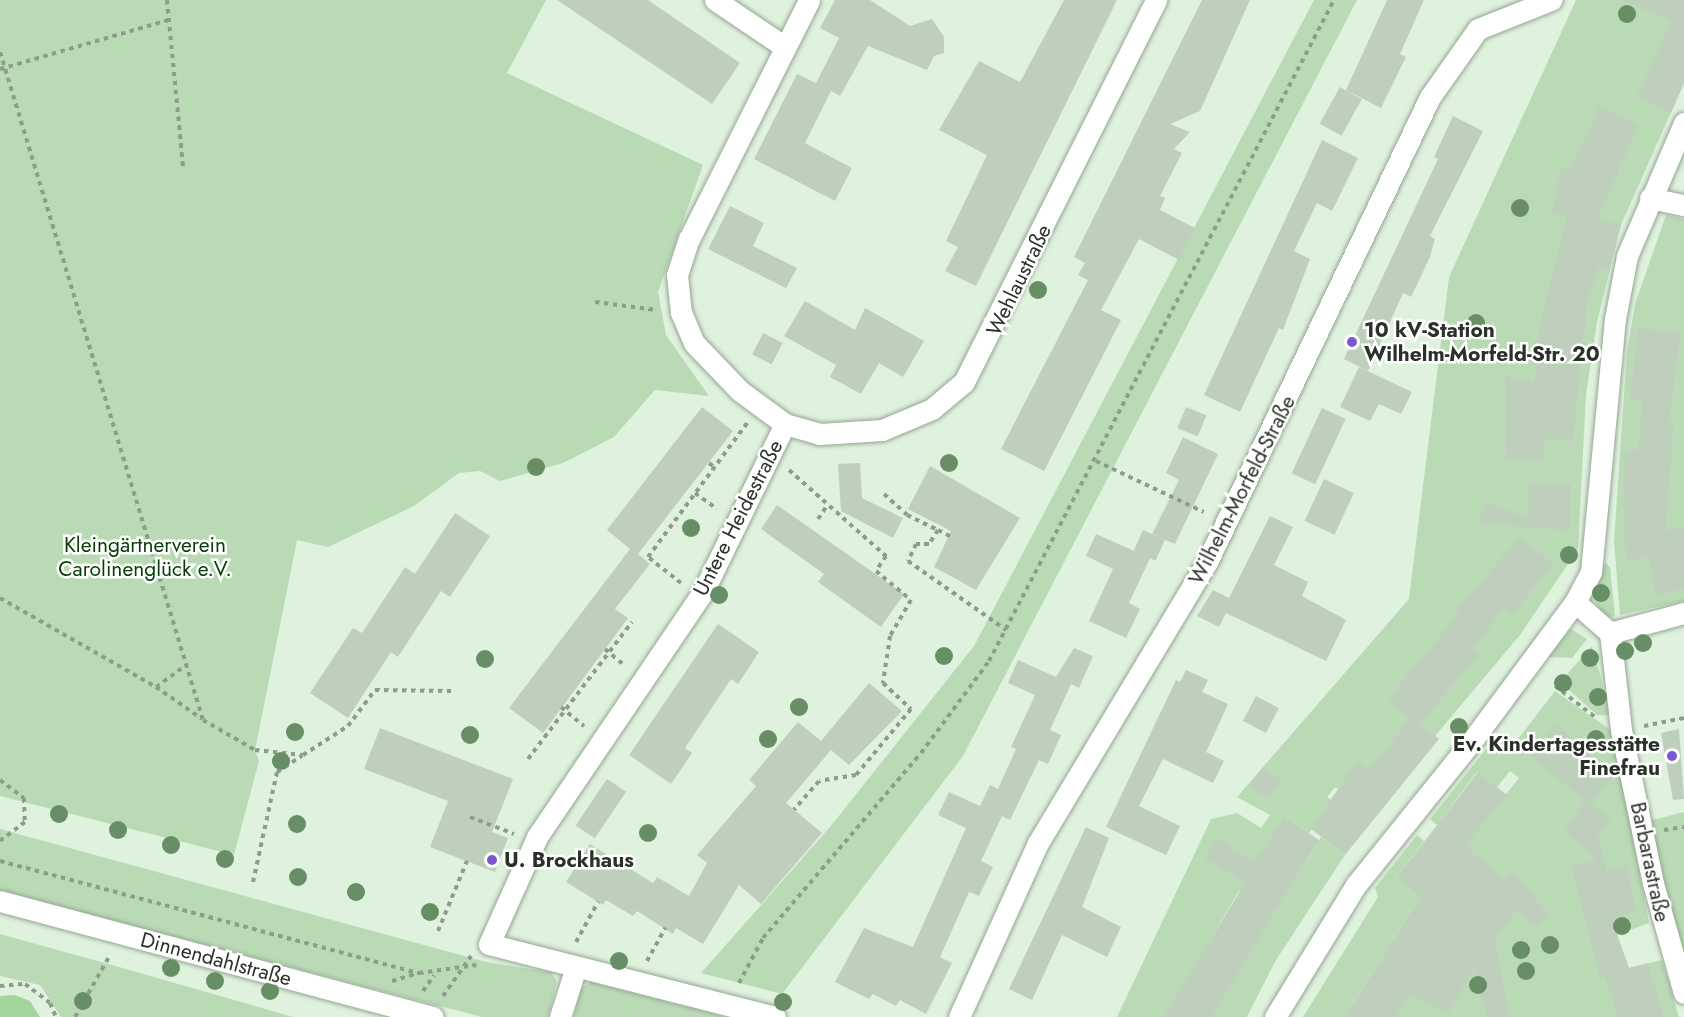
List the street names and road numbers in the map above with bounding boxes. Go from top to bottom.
street label: Wehlaustraße [981,220,1057,340]
street label: Wilhelm-Morfeld-Straße [1183,391,1301,589]
street label: Untere Heidestraße [688,436,788,600]
street label: Barbarastraße [1625,800,1675,924]
street label: Dinnendahlstraße [138,927,294,991]

